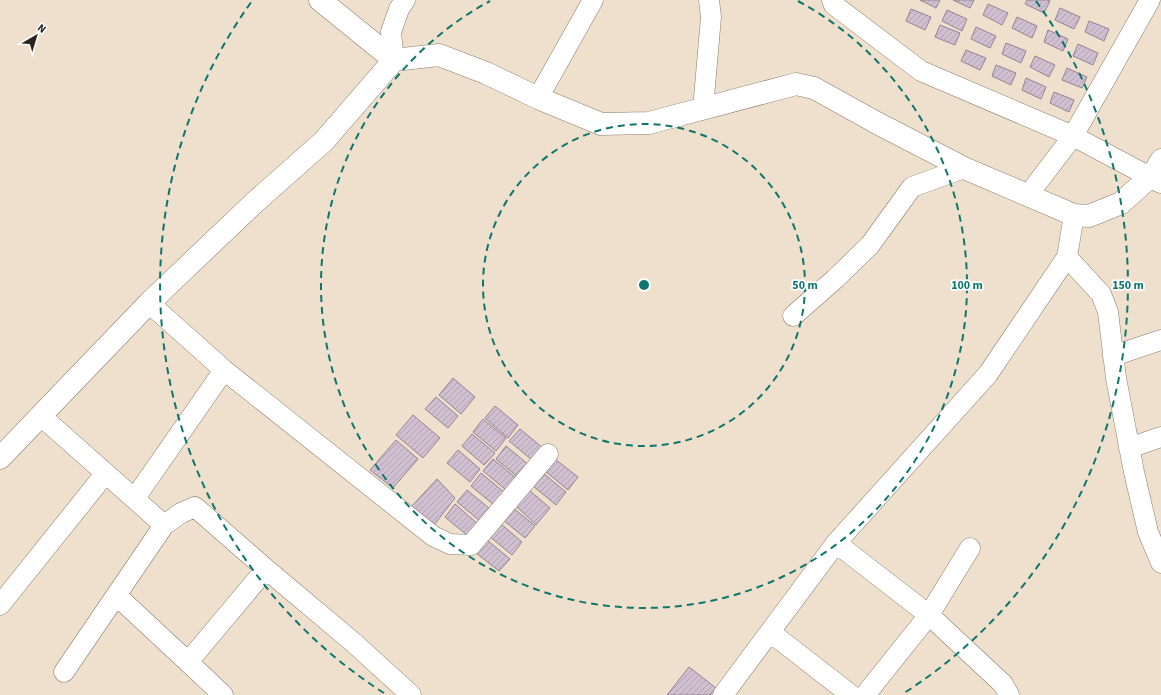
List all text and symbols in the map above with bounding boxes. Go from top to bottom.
north arrow [16,16,56,56]
text: N [34,20,49,37]
text: 50 m [792,277,818,294]
text: 100 m [951,277,983,294]
text: 150 m [1112,277,1144,294]
centre of rings [637,278,651,292]

